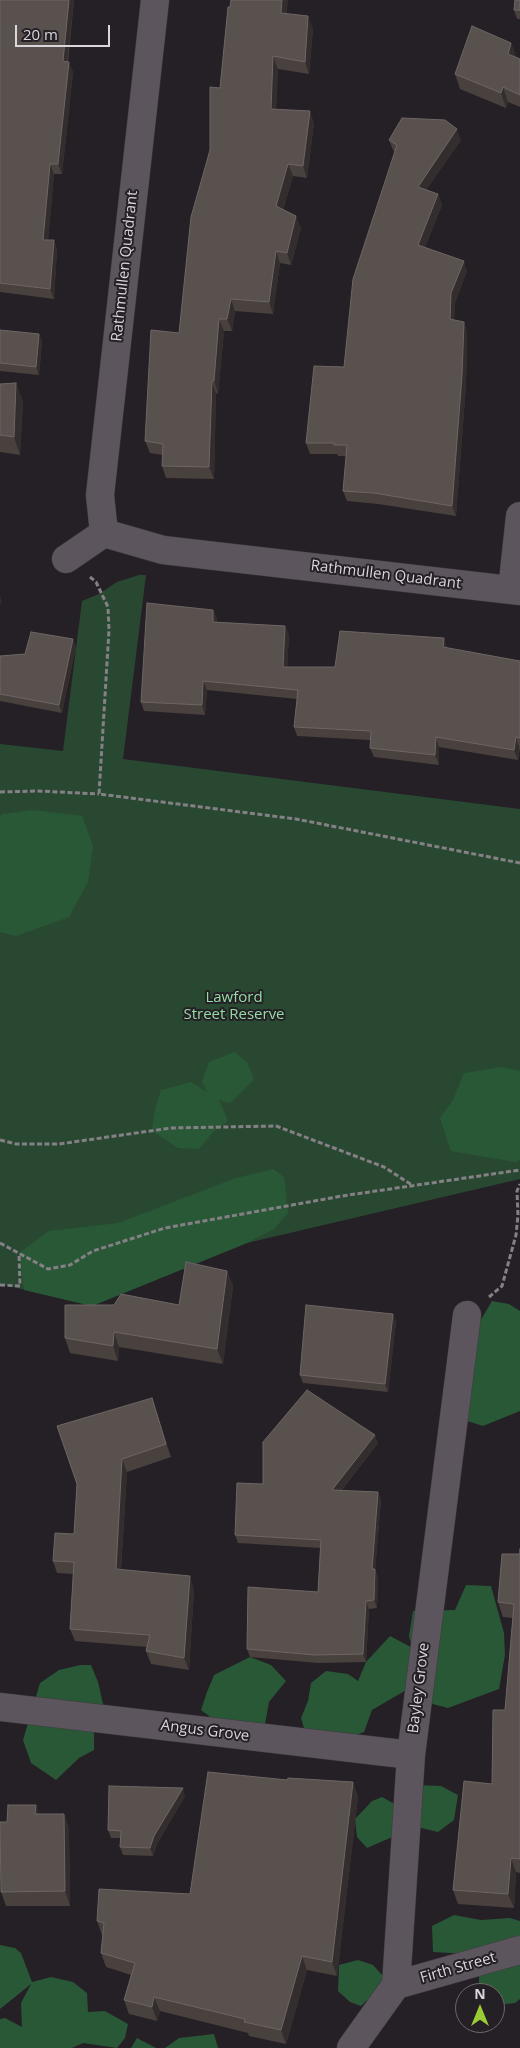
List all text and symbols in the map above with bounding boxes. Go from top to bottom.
scale bar [18,15,112,47]
text: 20 m [23,24,58,44]
street label: Rathmullen Quadrant [108,190,142,342]
street label: Rathmullen Quadrant [310,557,462,593]
park label: Lawford Street Reserve [183,989,285,1024]
street label: Bayley Grove [405,1642,433,1734]
street label: Angus Grove [160,1717,250,1745]
street label: Firth Street [418,1949,498,1987]
north arrow [455,1983,505,2033]
text: N [474,1984,486,2003]

